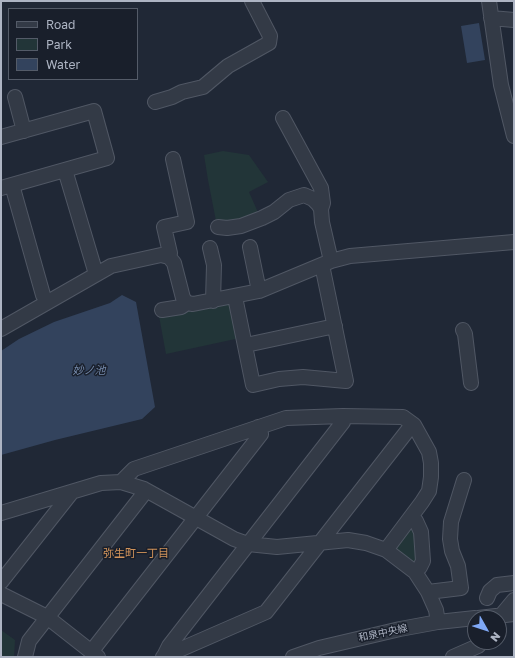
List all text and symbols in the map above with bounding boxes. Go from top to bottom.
legend [8,8,138,80]
text: Road [46,17,75,32]
text: Park [46,37,72,52]
text: Water [46,57,80,72]
water label: 妙ノ池 [73,364,105,378]
district label: 弥生町一丁目 [103,547,169,561]
north arrow [467,610,507,650]
street label: 和泉中央線 [357,622,409,644]
text: N [488,630,504,645]

